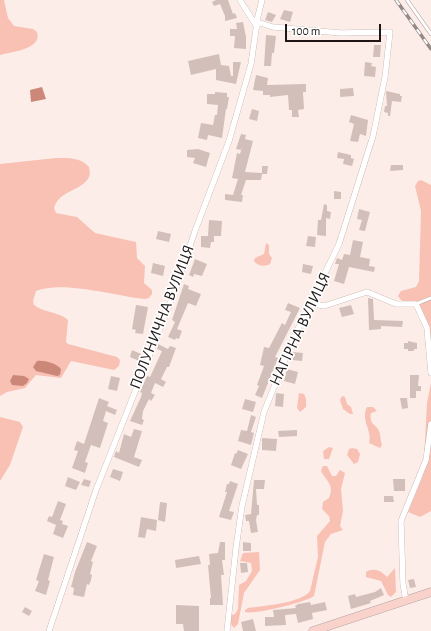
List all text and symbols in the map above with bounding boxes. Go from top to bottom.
scale bar [287,16,383,42]
text: 100 m [292,25,320,37]
street label: ПОЛУНИЧНА ВУЛИЦЯ [126,242,198,392]
street label: НАГІРНА ВУЛИЦЯ [265,269,335,389]

